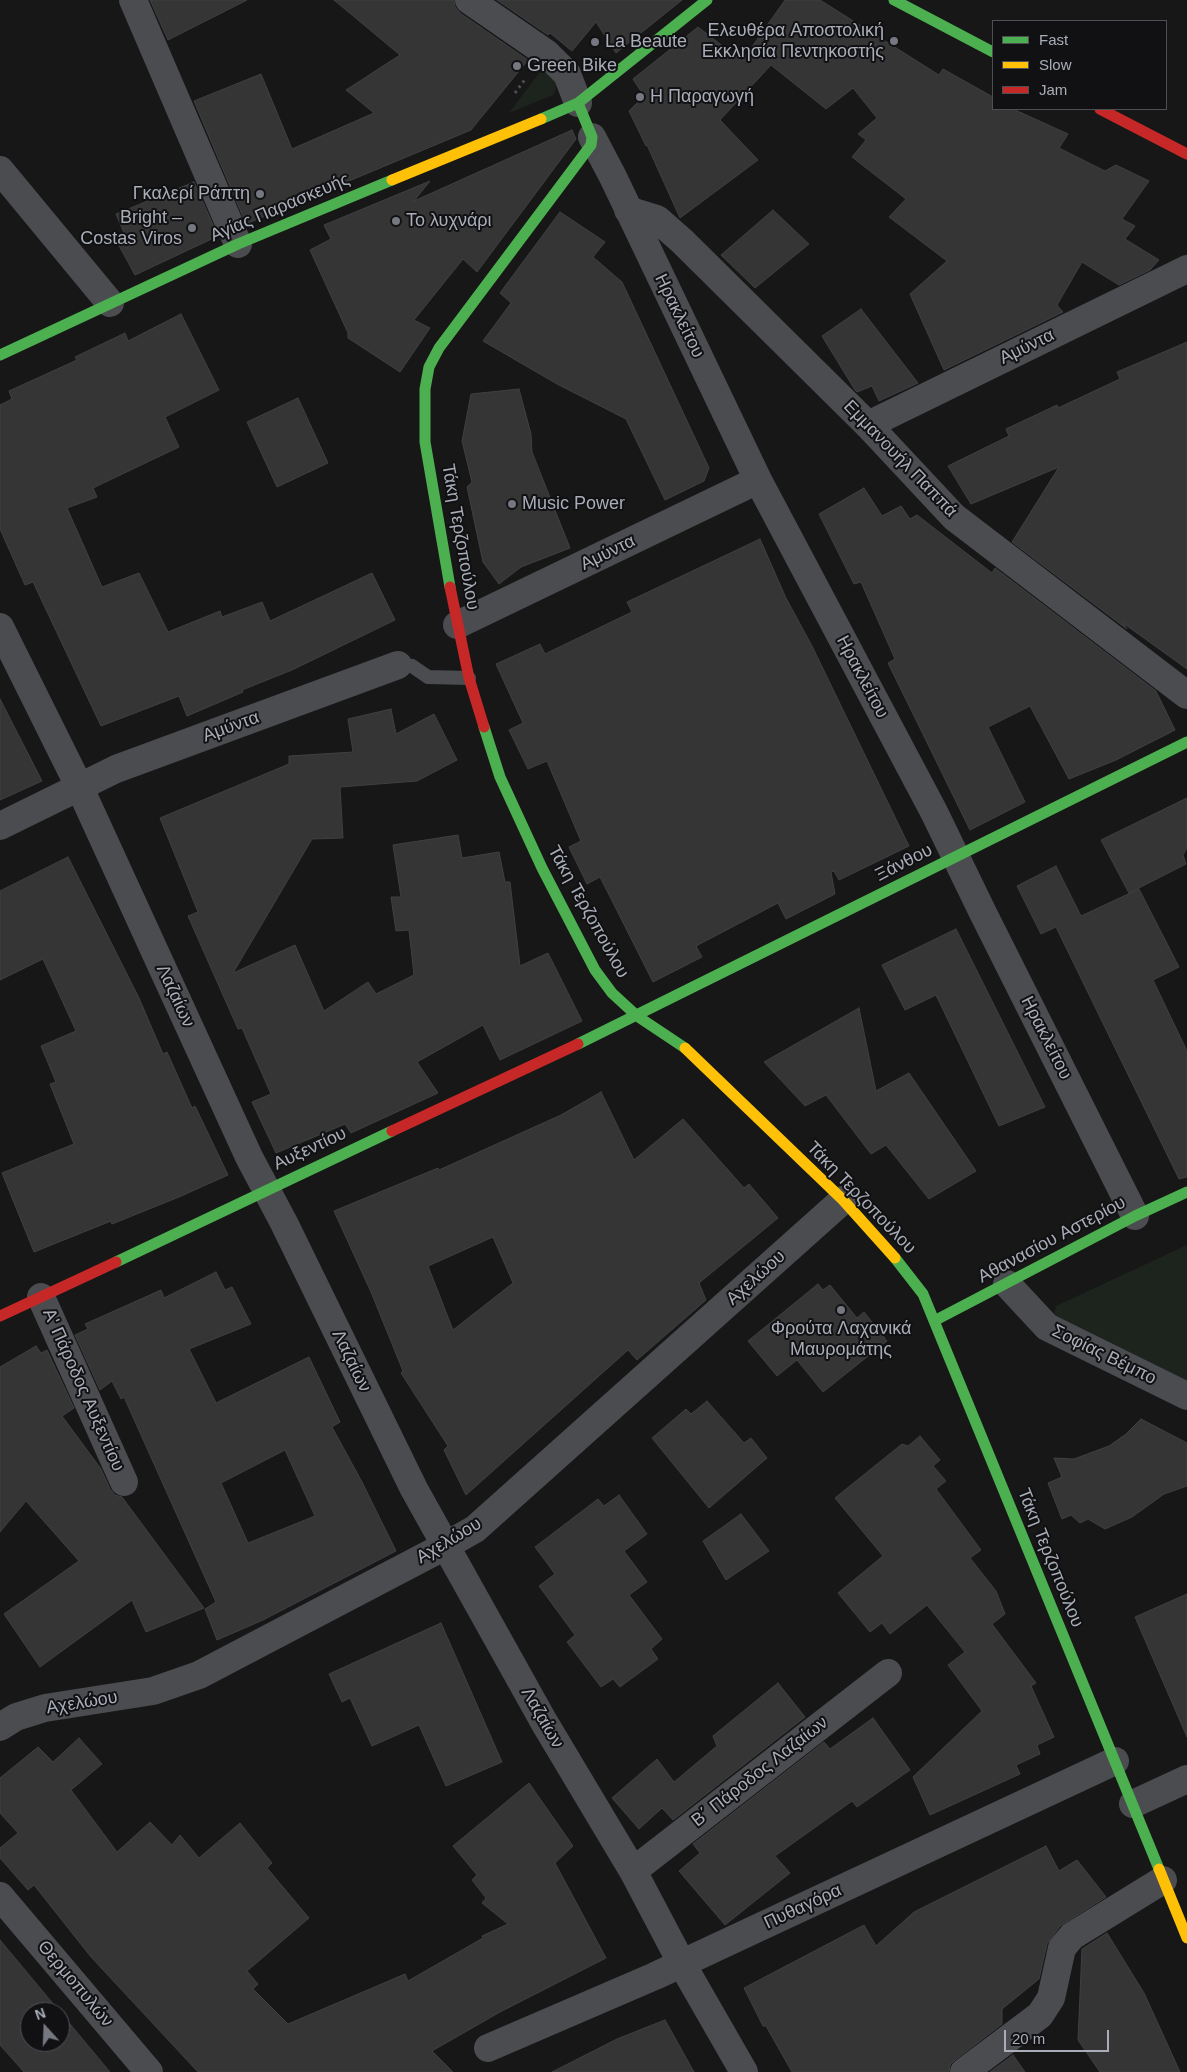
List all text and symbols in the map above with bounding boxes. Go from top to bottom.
place label: Ελευθέρα Αποστολική Εκκλησία Πεντηκοστής [702,20,884,62]
legend [992,20,1167,110]
place label: La Beaute [605,31,687,53]
text: Fast [1039,31,1068,48]
marker: Ελευθέρα Αποστολική Εκκλησία Πεντηκοστής [888,35,900,47]
marker: La Beaute [589,36,601,48]
place label: Green Bike [527,55,617,77]
text: Slow [1039,56,1072,73]
marker: Green Bike [511,60,523,72]
text: Jam [1039,81,1067,98]
place label: Η Παραγωγή [650,86,754,108]
marker: Η Παραγωγή [634,91,646,103]
street label: Αγίας Παρασκευής [207,169,353,247]
place label: Γκαλερί Ράπτη [133,183,250,205]
marker: Γκαλερί Ράπτη [254,188,266,200]
place label: Bright – Costas Viros [80,207,182,250]
place label: Το λυχνάρι [406,210,492,232]
marker: Το λυχνάρι [390,215,402,227]
marker: Bright – Costas Viros [186,222,198,234]
street label: Ηρακλείτου [649,271,709,361]
street label: Αμύντα [996,324,1058,370]
street label: Εμμανουήλ Παππά [839,396,961,522]
street label: Τάκη Τερζοπούλου [437,462,483,612]
place label: Music Power [522,493,625,515]
marker: Music Power [506,498,518,510]
street label: Αμύντα [577,530,639,576]
street label: Ηρακλείτου [831,632,893,722]
street label: Αμύντα [200,707,262,747]
street label: Ξάνθου [872,840,936,886]
street label: Τάκη Τερζοπούλου [543,842,633,982]
street label: Λαζαίων [151,961,199,1031]
street label: Ηρακλείτου [1016,993,1076,1083]
street label: Αυξεντίου [270,1123,350,1175]
street label: Τάκη Τερζοπούλου [802,1137,920,1259]
street label: Αθανασίου Αστερίου [974,1192,1130,1288]
street label: Αχελώου [722,1246,790,1310]
marker: Φρούτα Λαχανικά Μαυρομάτης [835,1304,847,1316]
street label: Αʹ Πάροδος Αυξεντίου [37,1305,129,1475]
place label: Φρούτα Λαχανικά Μαυρομάτης [771,1318,911,1360]
street label: Σοφίας Βέμπο [1048,1320,1160,1390]
street label: Λαζαίων [327,1326,375,1396]
street label: Τάκη Τερζοπούλου [1012,1485,1088,1631]
street label: Αχελώου [413,1513,485,1569]
street label: Λαζαίων [516,1684,568,1752]
street label: Αχελώου [45,1687,119,1719]
street label: Β΄ Πάροδος Λαζαίων [688,1712,832,1832]
street label: Πυθαγόρα [761,1880,845,1934]
street label: Θερμοπυλών [33,1936,117,2032]
north arrow [20,2002,70,2052]
text: N [33,2005,48,2023]
scale bar [1007,2020,1112,2052]
text: 20 m [1012,2030,1045,2047]

